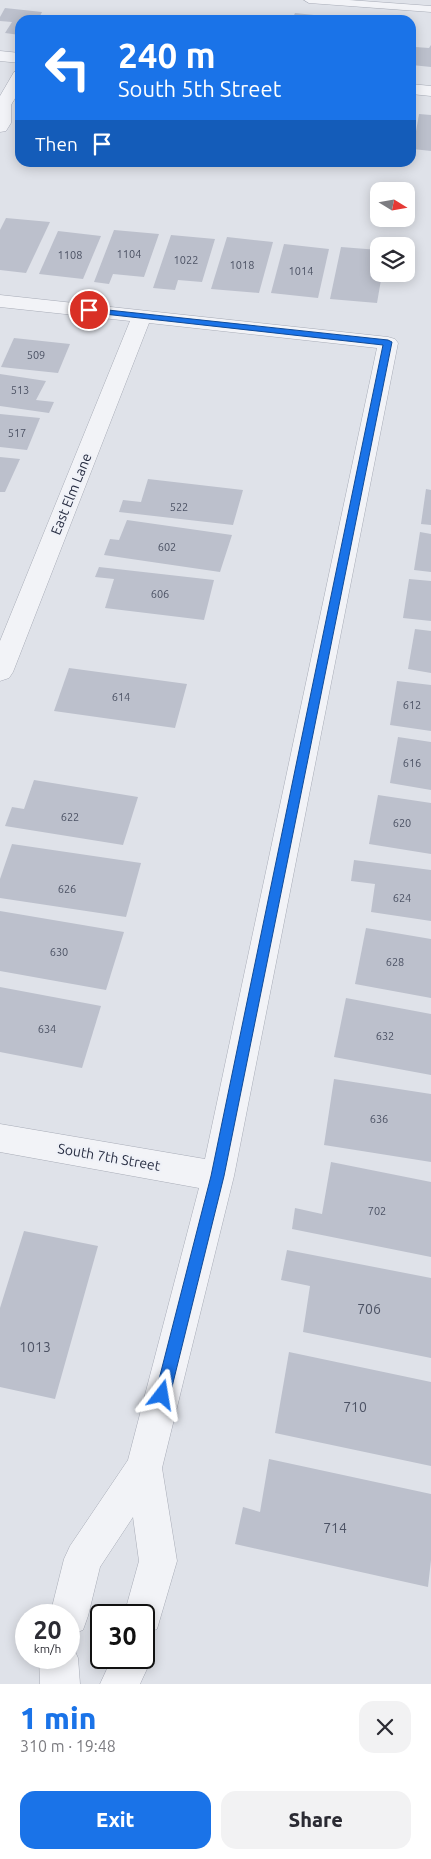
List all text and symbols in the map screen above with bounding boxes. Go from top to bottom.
icon: left [35,35,100,100]
text: 240 m [118,35,216,75]
text: South 5th Street [118,76,281,101]
icon: arrive [88,130,116,158]
text: Then [35,133,78,155]
north arrow [370,182,415,228]
map controls [370,182,415,282]
button: layers [370,237,415,282]
house number: 1104 [117,248,141,260]
house number: 1108 [58,249,82,261]
house number: 1022 [174,254,198,266]
house number: 1018 [230,259,254,271]
house number: 1014 [289,265,313,277]
pin [68,289,110,331]
icon: arrive [75,296,103,324]
house number: 509 [27,349,45,361]
house number: 513 [11,384,29,396]
house number: 517 [8,427,26,439]
street label: East Elm Lane [47,451,95,537]
house number: 522 [170,501,188,513]
house number: 602 [158,541,176,553]
house number: 606 [151,588,169,600]
house number: 614 [112,691,130,703]
house number: 612 [403,699,421,711]
house number: 616 [403,757,421,769]
house number: 622 [61,811,79,823]
house number: 620 [393,817,411,829]
house number: 626 [58,883,76,895]
house number: 624 [393,892,411,904]
house number: 630 [50,946,68,958]
house number: 628 [386,956,404,968]
house number: 634 [38,1023,56,1035]
house number: 632 [376,1030,394,1042]
house number: 636 [370,1113,388,1125]
street label: South 7th Street [56,1140,162,1174]
house number: 702 [368,1205,386,1217]
house number: 706 [357,1301,381,1317]
house number: 1013 [19,1339,51,1355]
position arrow [135,1368,187,1420]
house number: 710 [343,1399,367,1415]
house number: 714 [323,1520,347,1536]
speed limit sign: 30 [90,1604,155,1669]
text: 20 [33,1616,62,1644]
text: km/h [34,1642,61,1655]
text: 1 min [20,1701,96,1735]
button: close [359,1701,411,1753]
text: 310 m · 19:48 [20,1737,116,1755]
button: Exit [20,1791,211,1849]
button: Share [221,1791,411,1849]

